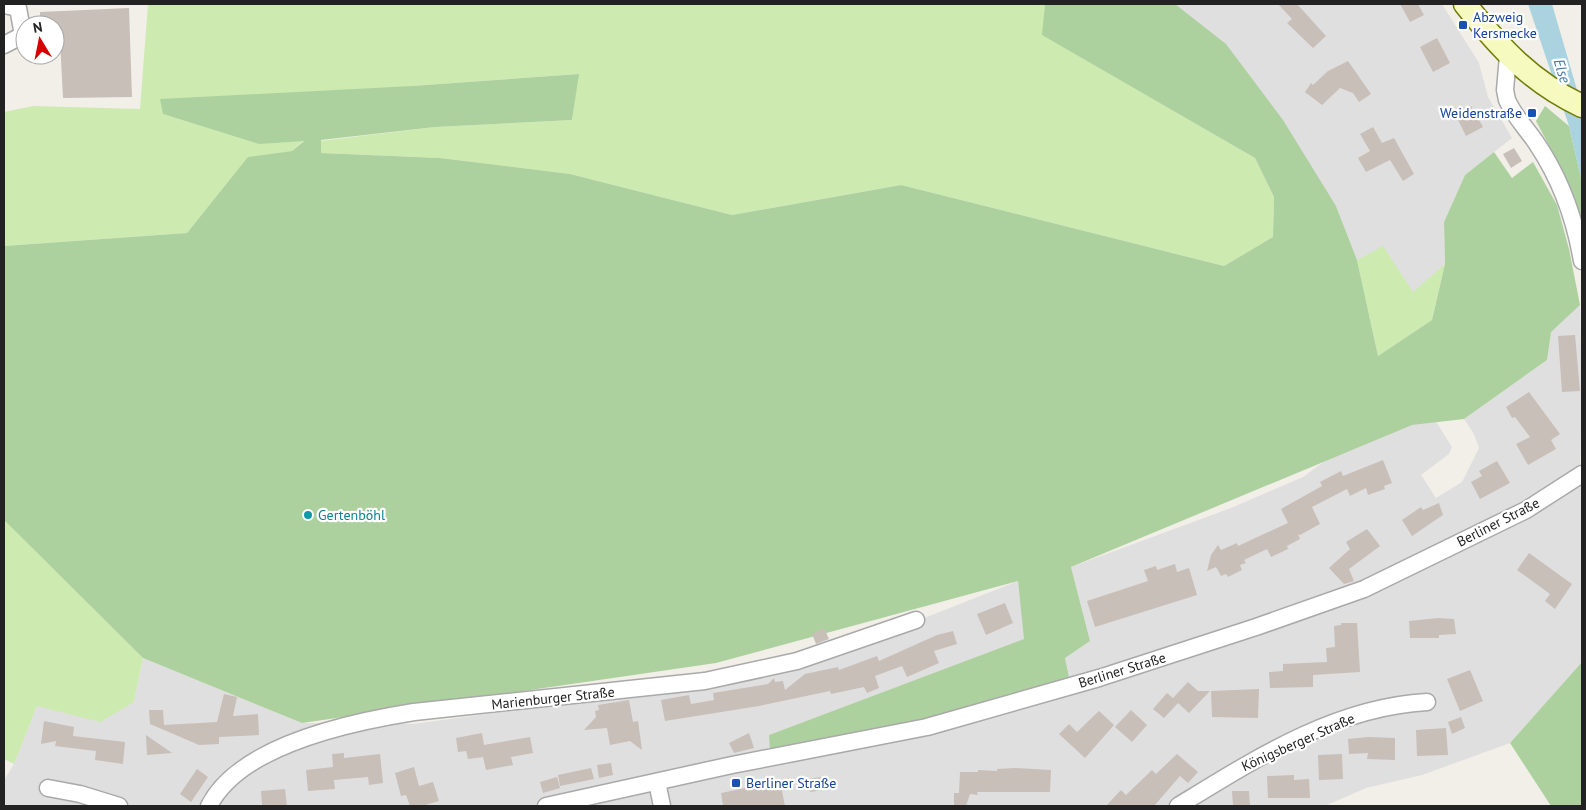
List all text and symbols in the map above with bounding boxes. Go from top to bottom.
place label: Abzweig Kersmecke [1473,8,1537,42]
north arrow [15,15,65,65]
text: N [32,18,44,37]
marker: Abzweig Kersmecke [1457,19,1469,31]
water label: Else [1550,56,1575,85]
place label: Weidenstraße [1440,104,1522,122]
marker: Weidenstraße [1526,107,1538,119]
street label: Berliner Straße [1454,493,1542,551]
place label: Gertenböhl [318,506,385,524]
marker: Gertenböhl [302,509,314,521]
street label: Berliner Straße [1076,648,1168,692]
street label: Marienburger Straße [491,683,615,713]
street label: Königsberger Straße [1239,709,1357,775]
place label: Berliner Straße [746,774,836,792]
marker: Berliner Straße [730,777,742,789]

